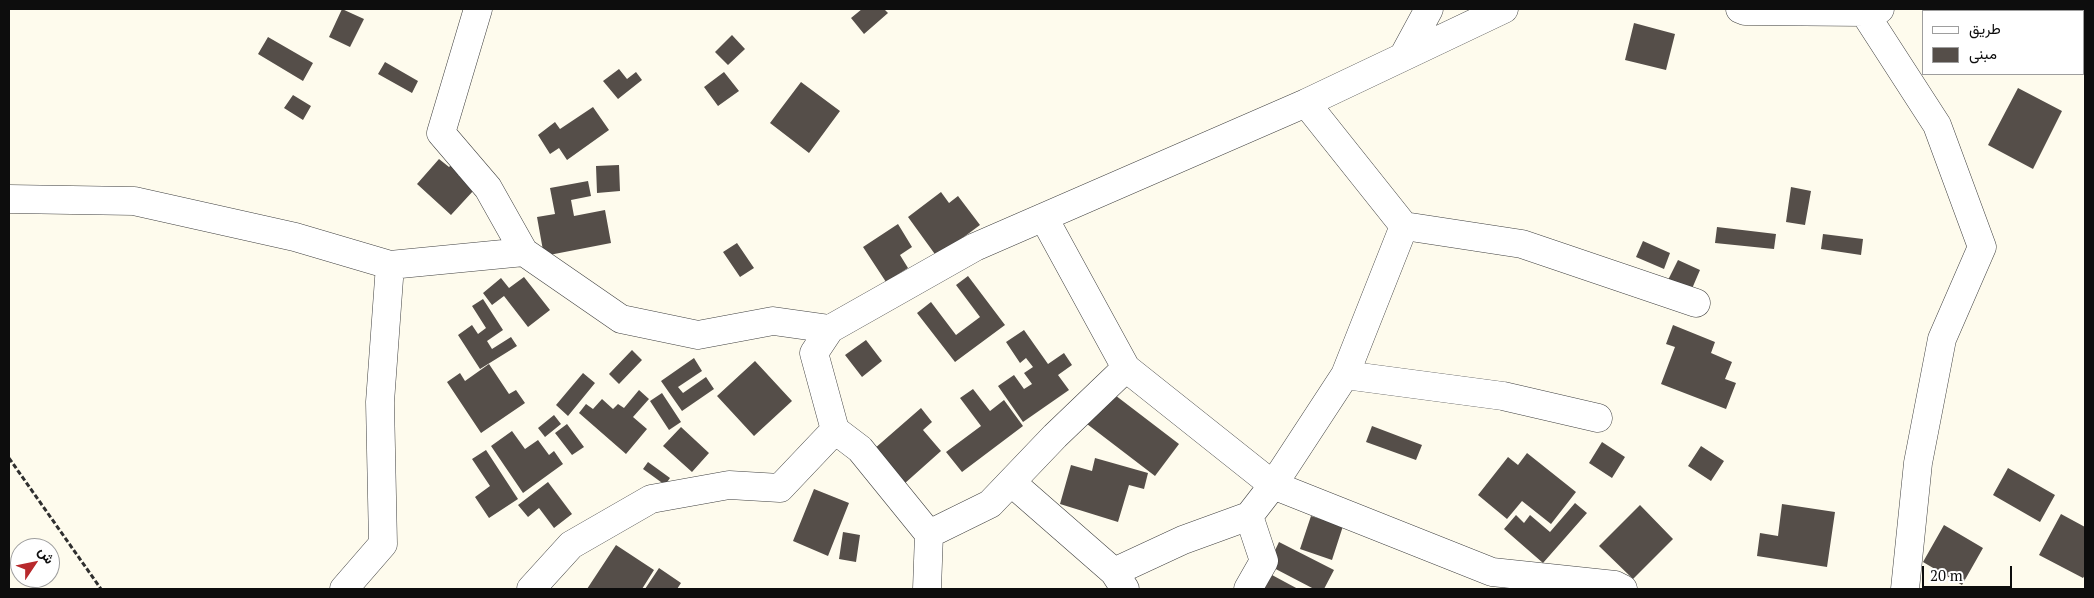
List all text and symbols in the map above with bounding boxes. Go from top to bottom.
legend [1922,10,2084,75]
text: طريق [1969,18,2001,38]
text: مبنى [1969,43,1997,63]
north arrow [10,538,60,588]
text: ش [34,543,60,567]
scale bar [1924,556,2014,588]
text: 20 m [1930,565,1963,585]

